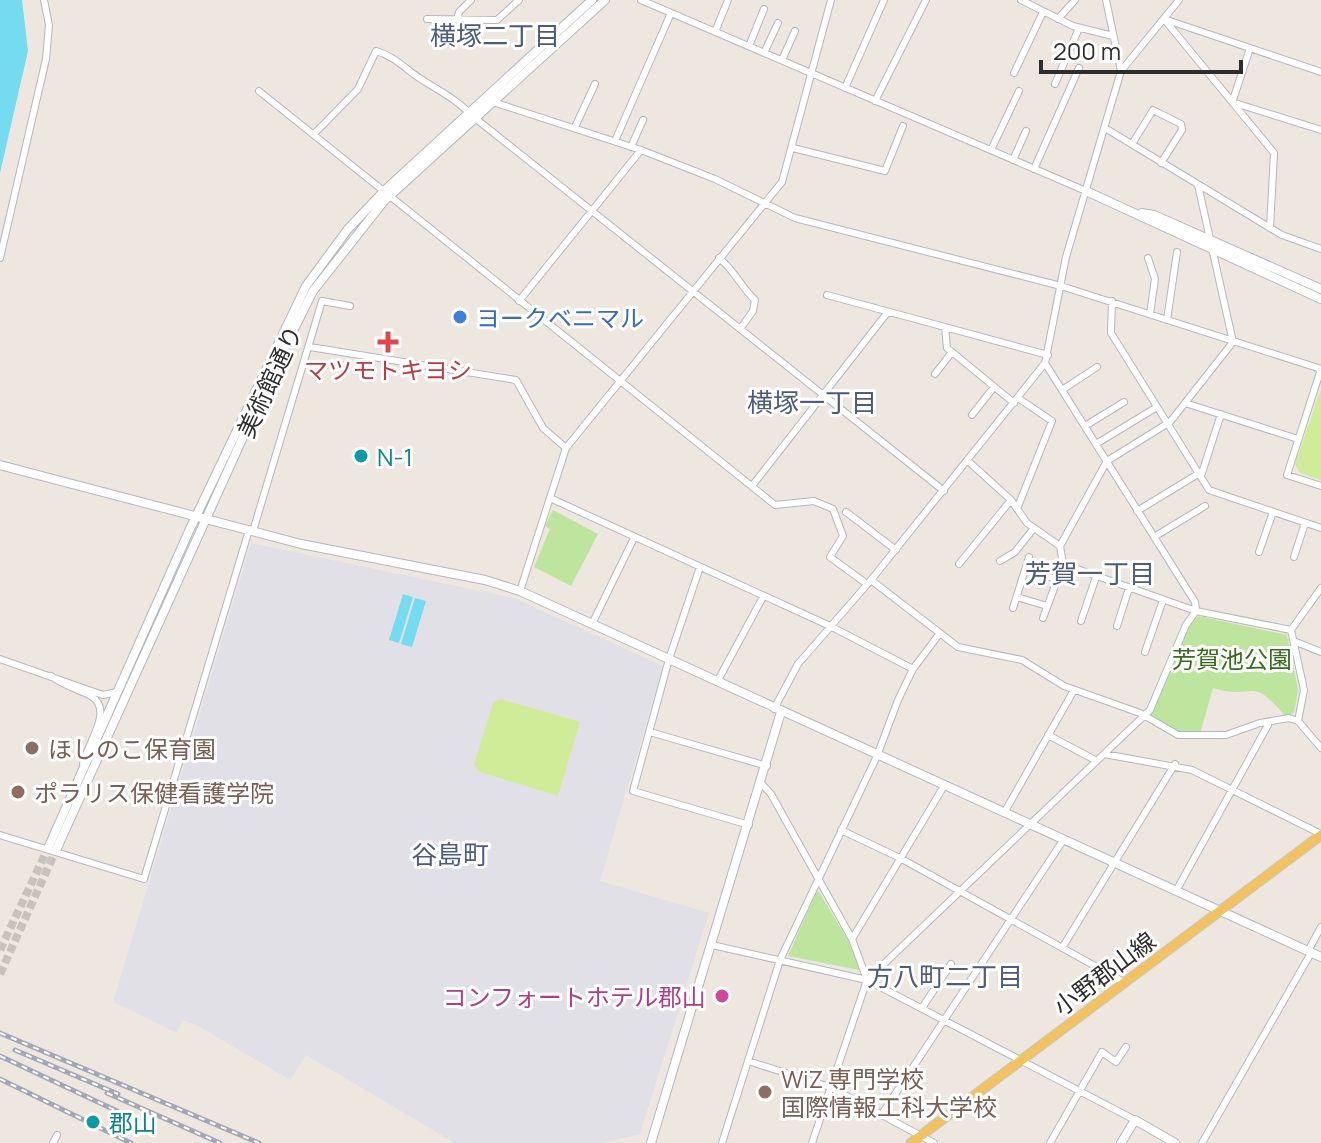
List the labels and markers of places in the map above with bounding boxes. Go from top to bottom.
place label: ヨークベニマル [476,301,644,334]
marker: ヨークベニマル [451,308,469,326]
marker: マツモトキヨシ [379,333,397,351]
place label: マツモトキヨシ [304,353,472,386]
place label: N-1 [377,440,413,473]
marker: N-1 [352,447,370,465]
place label: ほしのこ保育園 [48,732,216,765]
marker: ほしのこ保育園 [23,739,41,757]
place label: ポラリス保健看護学院 [34,776,274,809]
marker: ポラリス保健看護学院 [9,783,27,801]
place label: コンフォートホテル郡山 [443,980,706,1013]
marker: コンフォートホテル郡山 [713,987,731,1005]
place label: WiZ 専門学校 国際情報工科大学校 [781,1062,997,1123]
marker: WiZ 専門学校 国際情報工科大学校 [756,1083,774,1101]
place label: 郡山 [109,1106,157,1139]
marker: 郡山 [84,1113,102,1131]

